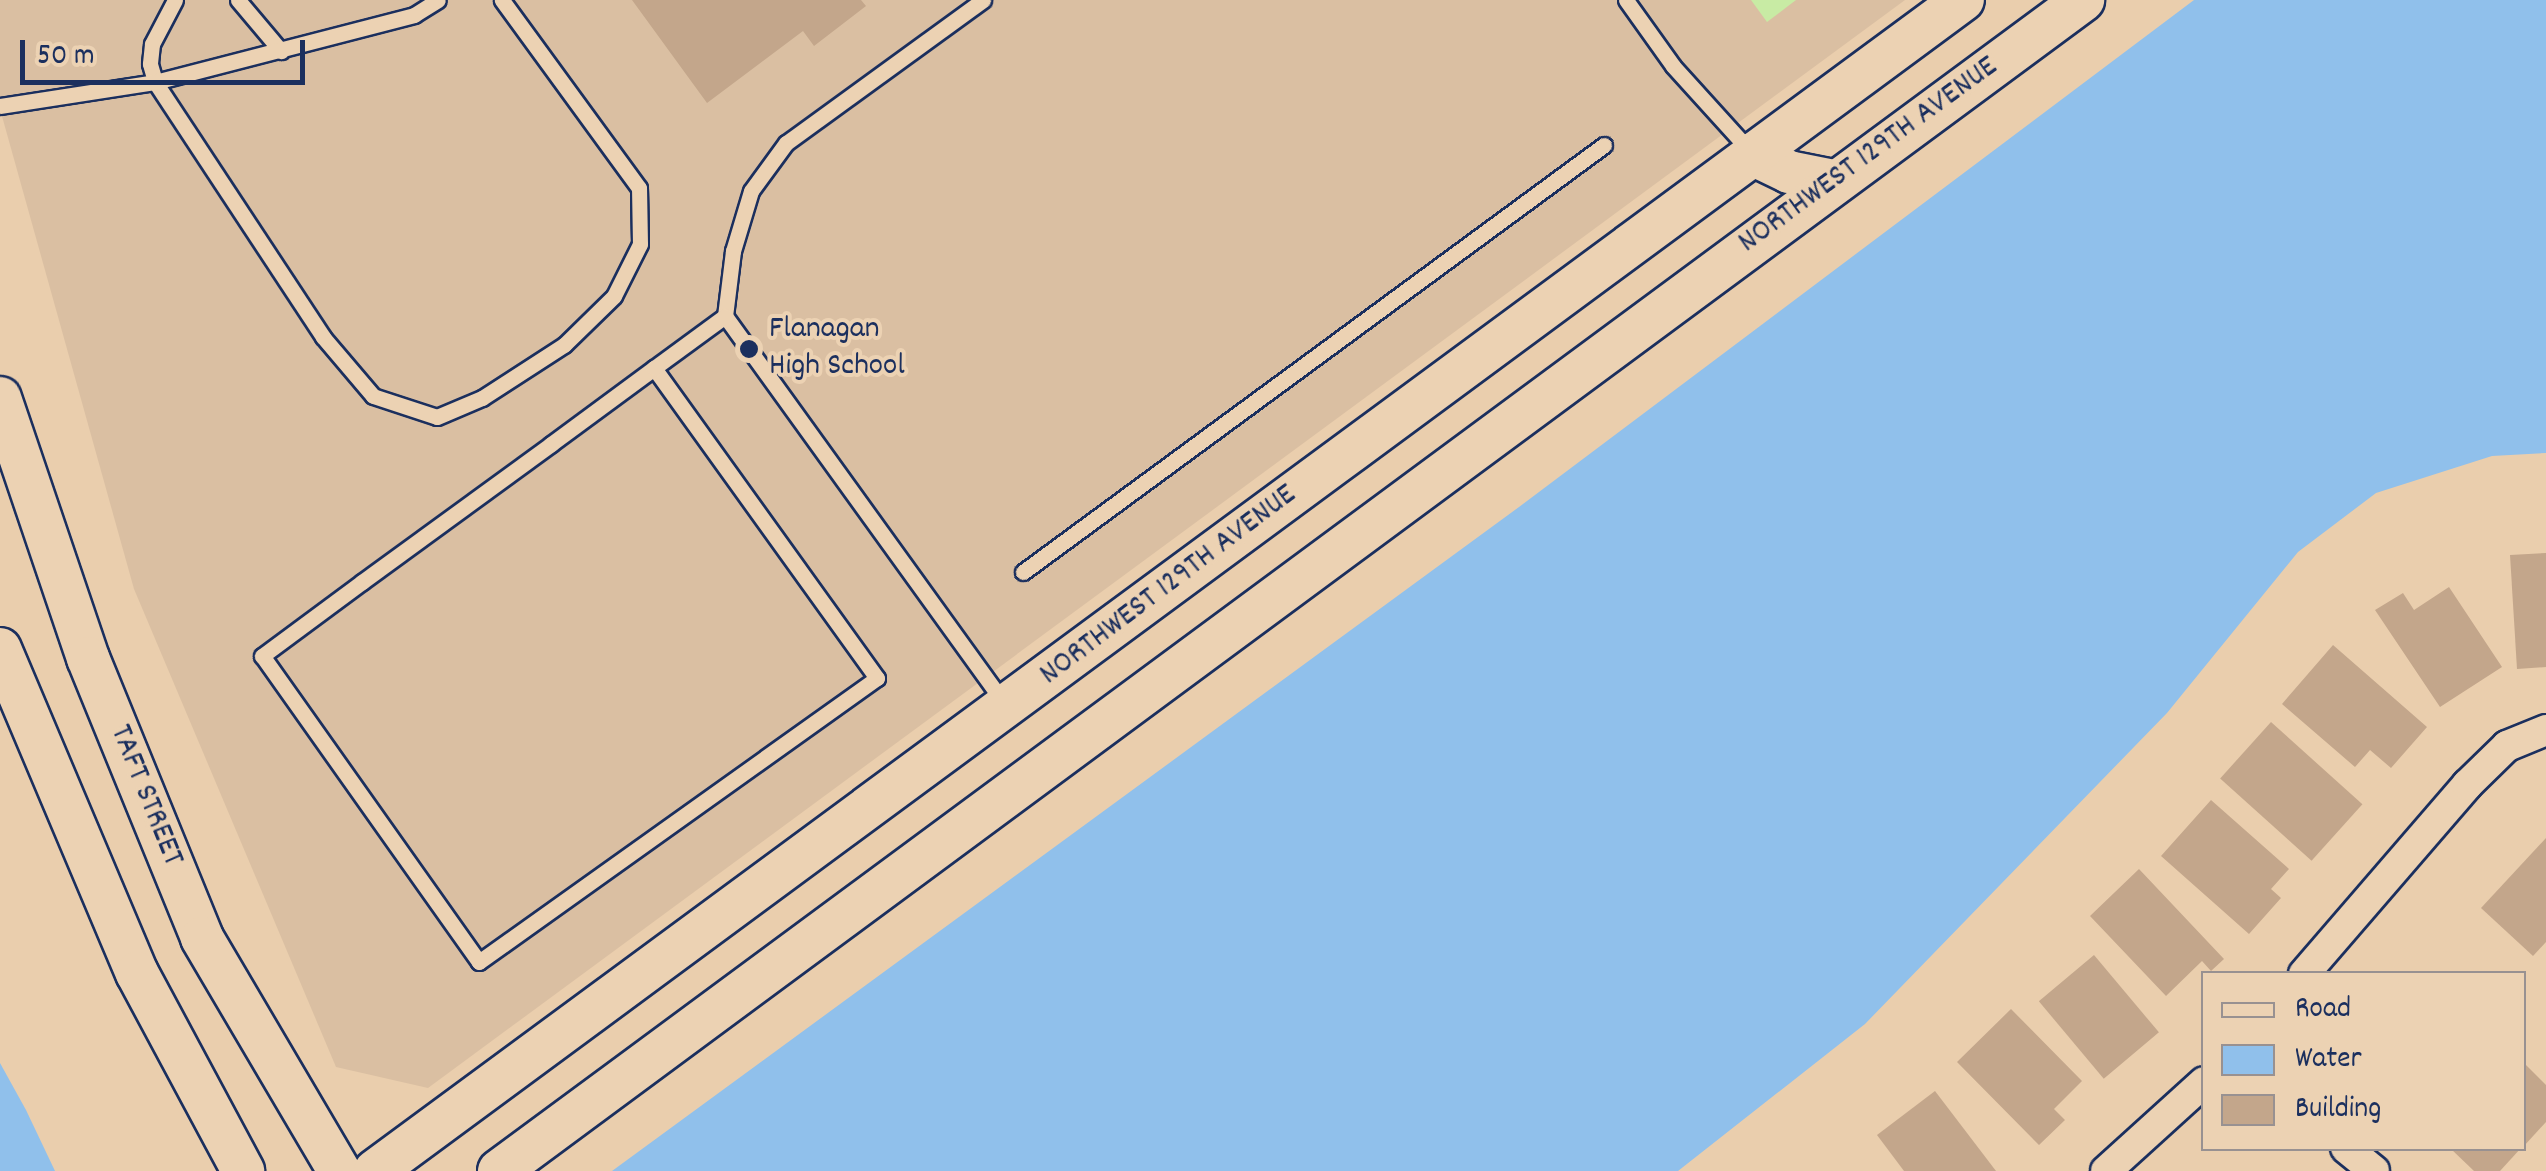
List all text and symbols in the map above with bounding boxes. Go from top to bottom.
scale bar [25,20,310,82]
text: 50 m [37,36,95,79]
street label: NORTHWEST 129TH AVENUE [1732,49,2006,263]
place label: Flanagan High School [769,312,905,387]
marker: Flanagan High School [738,338,760,360]
street label: NORTHWEST 129TH AVENUE [1033,477,1305,695]
street label: TAFT STREET [99,720,191,872]
legend [2201,971,2526,1151]
text: Road [2295,989,2351,1032]
text: Water [2295,1039,2362,1082]
text: Building [2295,1089,2381,1132]

